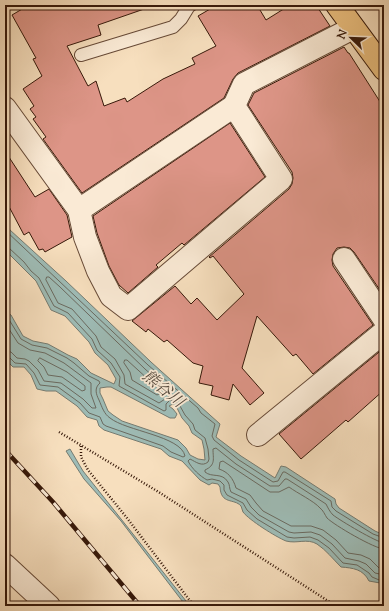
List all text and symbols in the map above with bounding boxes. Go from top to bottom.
north arrow [331,18,371,58]
text: N [333,27,352,43]
water label: 熊谷川 [137,366,190,415]

